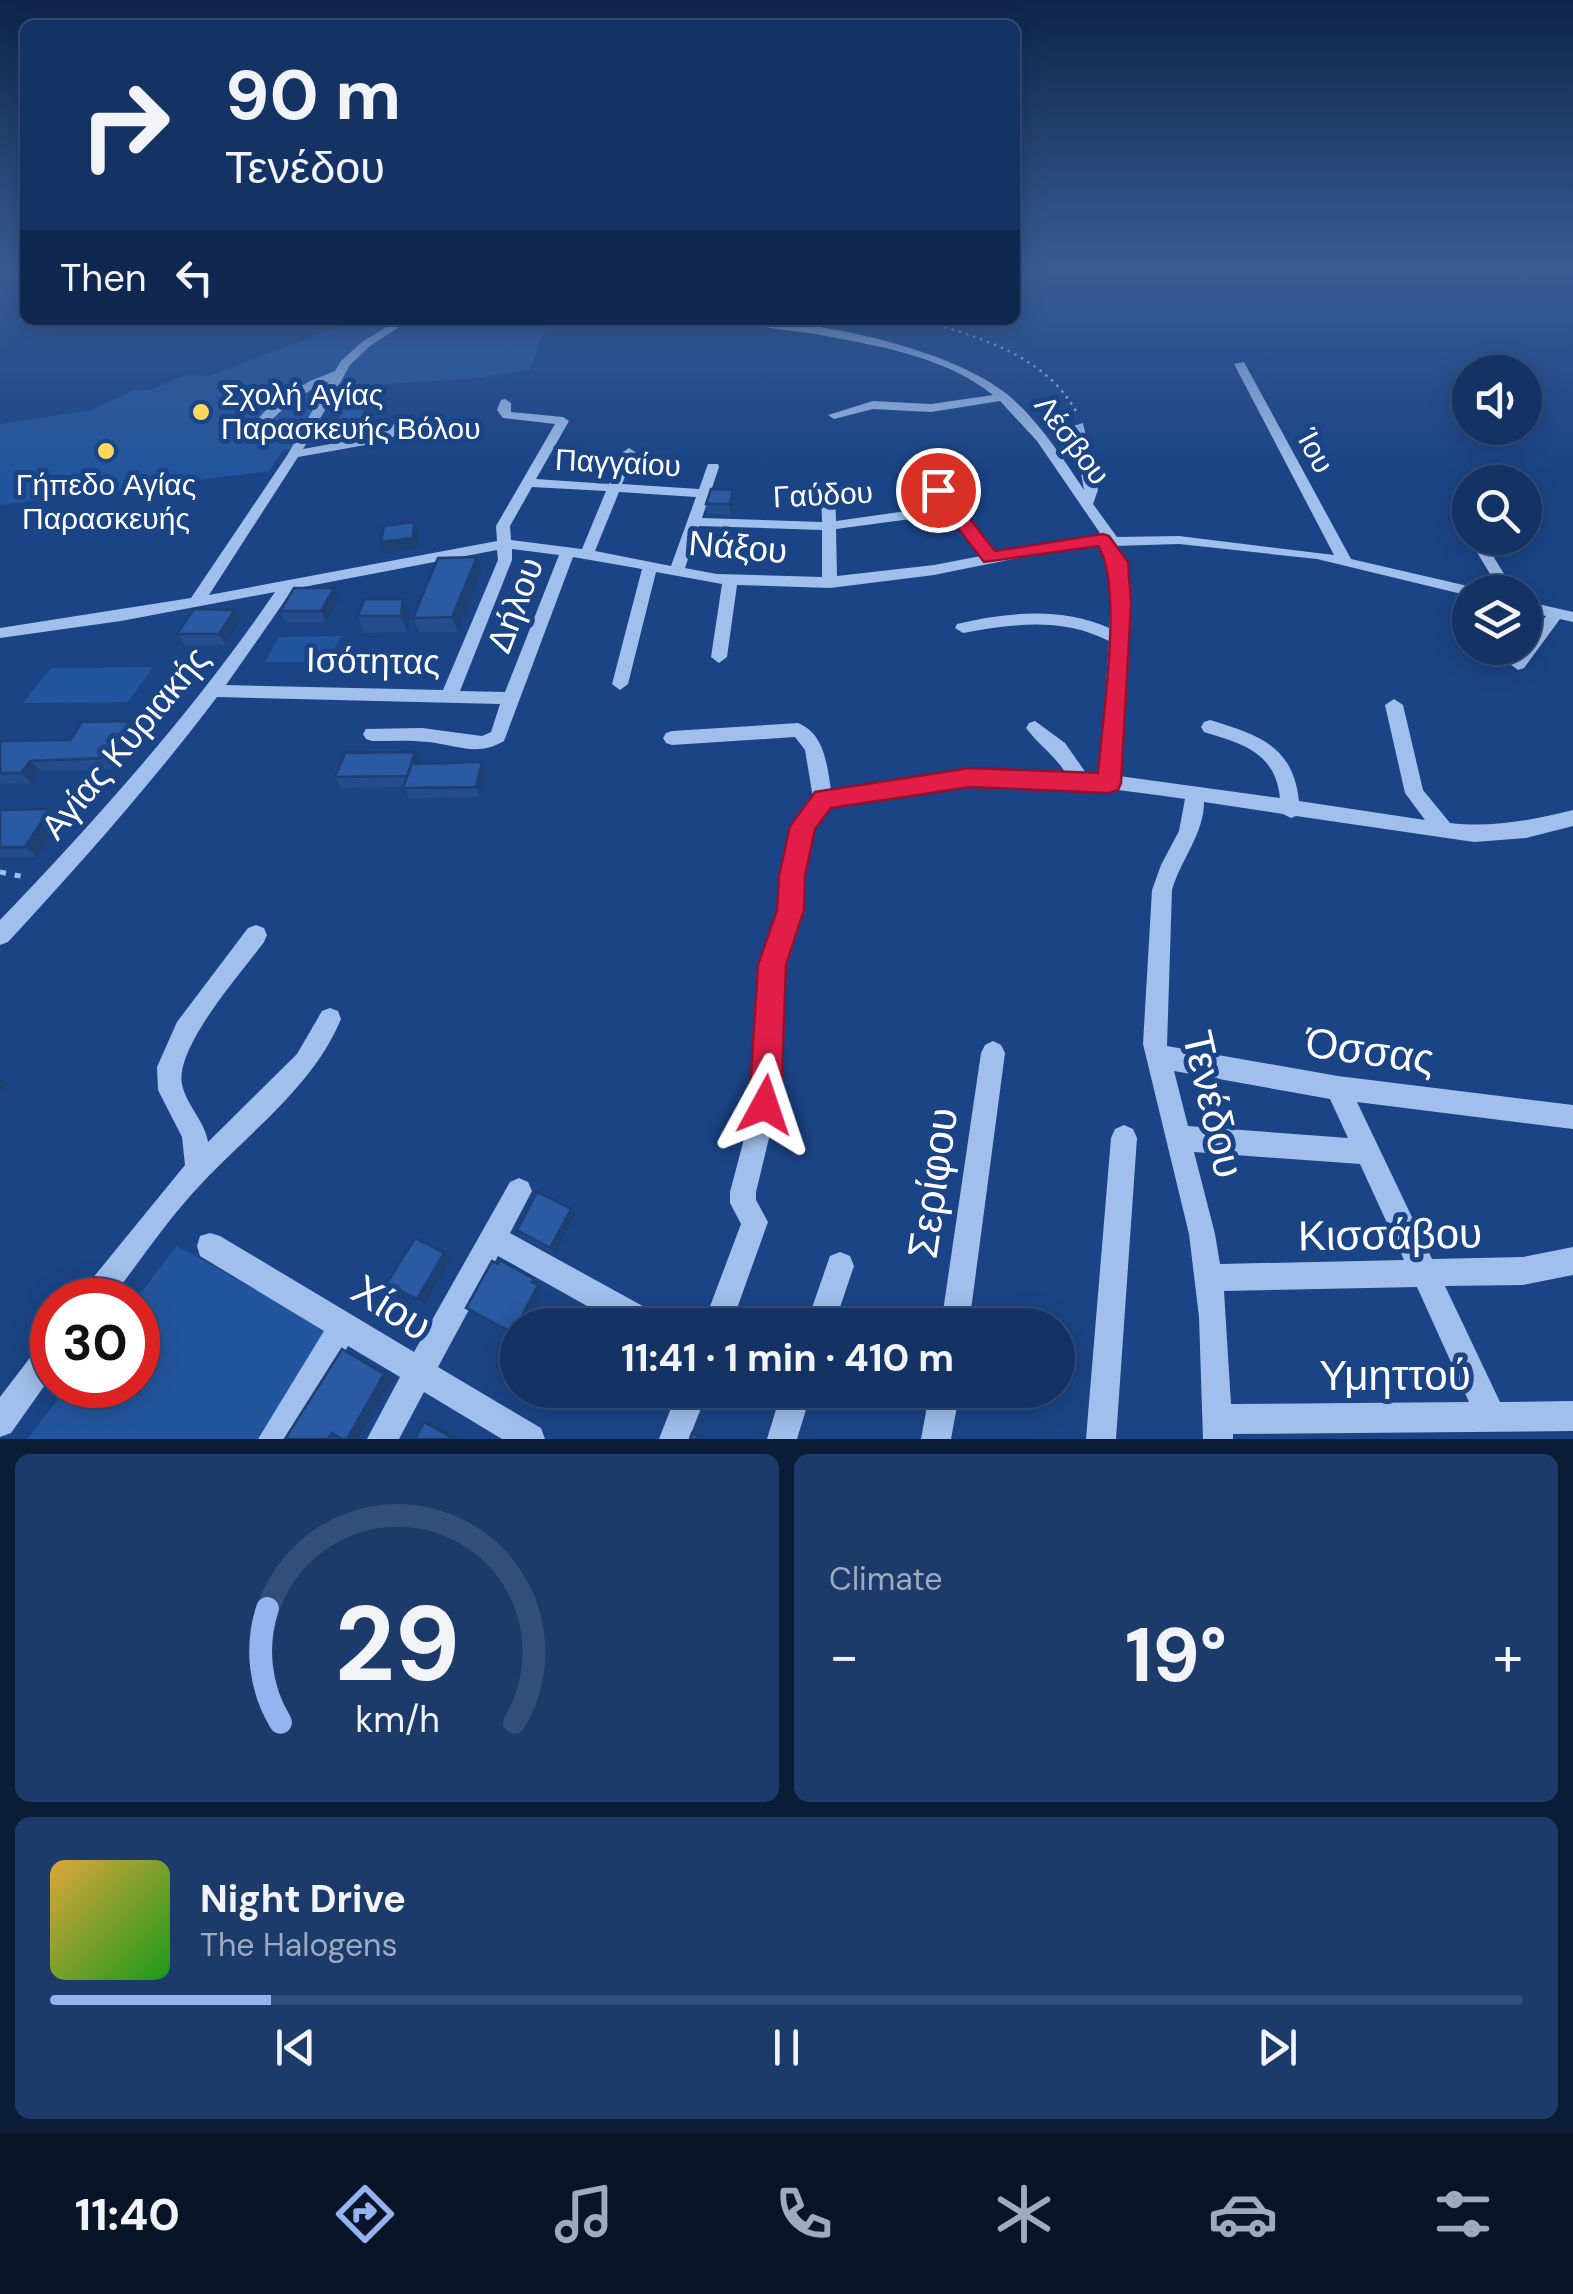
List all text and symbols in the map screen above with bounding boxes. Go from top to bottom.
text: 90 m [225,50,401,141]
icon: right [60,60,190,190]
text: Τενέδου [225,138,385,197]
icon: left [167,250,222,305]
text: Then [60,253,147,303]
map controls [1452,355,1542,665]
button: sound [1452,355,1542,445]
place label: Σχολή Αγίας Παρασκευής Βόλου [221,375,481,448]
street label: Λέσβου [1026,387,1119,492]
marker: Σχολή Αγίας Παρασκευής Βόλου [190,401,212,423]
street label: Ίου [1287,421,1343,480]
marker: Γήπεδο Αγίας Παρασκευής [95,440,117,462]
street label: Παγγαίου [554,440,682,485]
pin [896,448,981,533]
icon: arrive [911,463,966,518]
place label: Γήπεδο Αγίας Παρασκευής [16,465,196,538]
button: search [1452,465,1542,555]
street label: Γαύδου [772,472,874,517]
street label: Νάξου [687,520,789,574]
street label: Δήλου [476,551,554,659]
button: layers [1452,575,1542,665]
street label: Αγίας Κυριακής [31,637,219,849]
street label: Ισότητας [306,637,440,685]
street label: Όσσας [1300,1014,1438,1087]
street label: Τενέδου [1170,1025,1257,1183]
position arrow [713,1053,817,1157]
street label: Σερίφου [895,1104,970,1262]
street label: Κισσάβου [1298,1205,1482,1264]
street label: Χίου [342,1262,442,1353]
speed limit sign: 30 [30,1278,160,1408]
text: 11:41 · 1 min · 410 m [621,1333,954,1383]
street label: Υμηττού [1319,1348,1471,1403]
text: Climate [829,1558,943,1600]
text: 29 [334,1577,460,1712]
text: 19° [1125,1607,1227,1704]
text: − [829,1620,859,1692]
text: + [1493,1620,1523,1692]
text: km/h [355,1697,439,1743]
text: Night Drive [200,1874,406,1924]
text: The Halogens [200,1924,398,1966]
icon: previous [268,2020,323,2075]
icon: pause [759,2020,814,2075]
icon: next [1250,2020,1305,2075]
icon: directions [330,2179,400,2249]
icon: music [549,2179,619,2249]
icon: phone [769,2179,839,2249]
icon: climate [989,2179,1059,2249]
icon: car [1208,2179,1278,2249]
icon: filters [1428,2179,1498,2249]
text: 11:40 [75,2185,180,2244]

